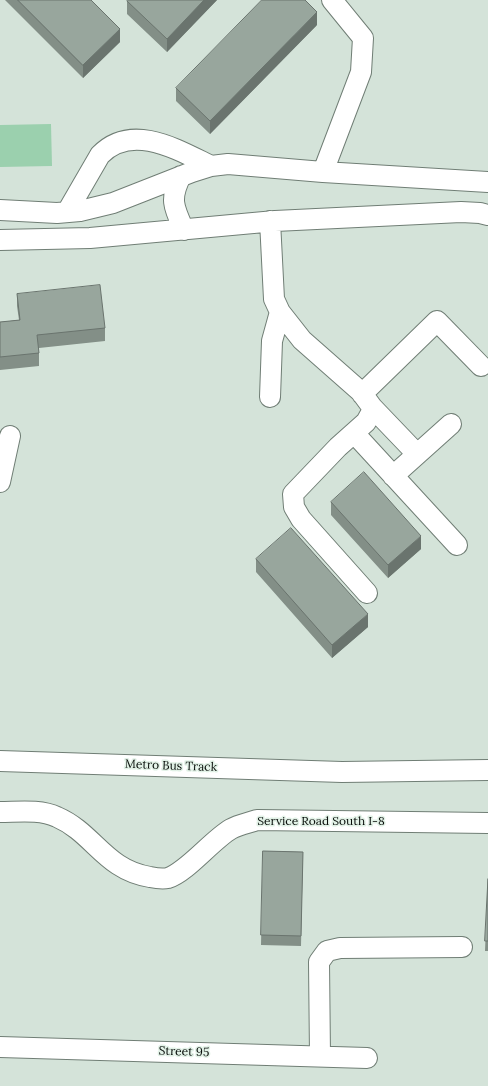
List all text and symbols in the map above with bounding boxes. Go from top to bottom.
street label: Metro Bus Track [125,757,217,775]
street label: Service Road South I-8 [257,815,385,829]
street label: Street 95 [158,1044,210,1060]

